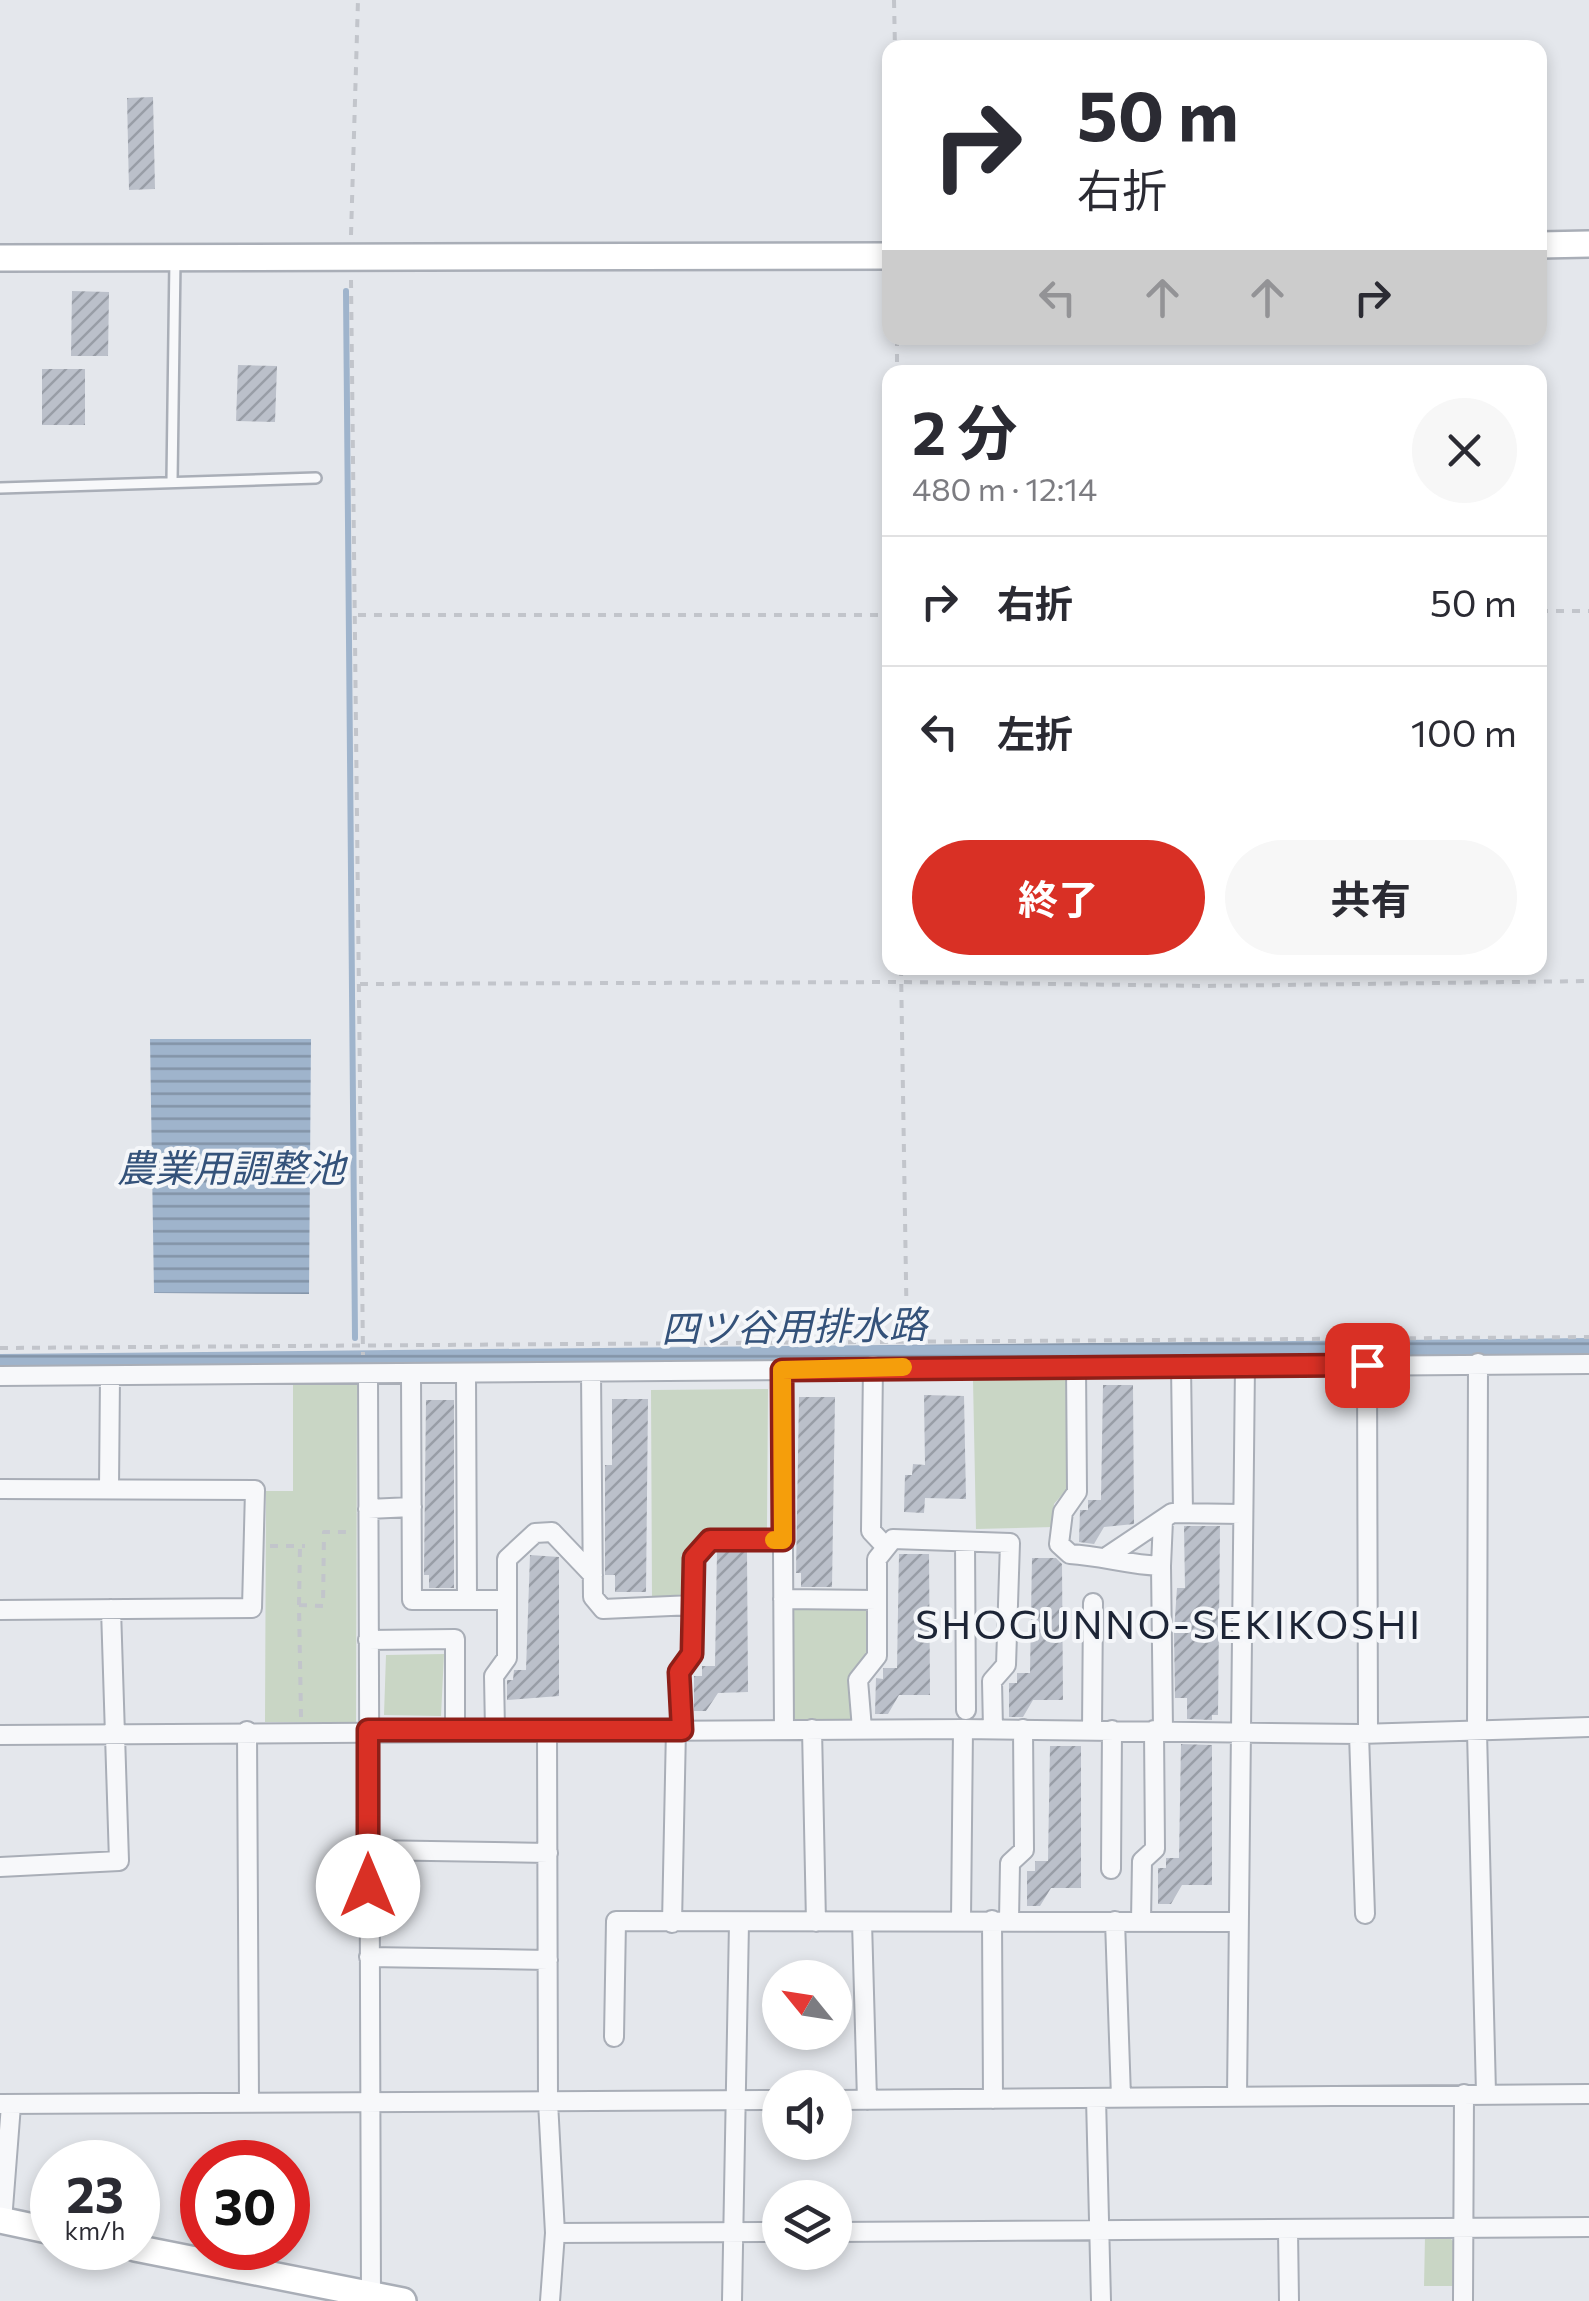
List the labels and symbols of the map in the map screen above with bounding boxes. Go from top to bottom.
water label: 農業用調整池 [117,1143,349,1190]
water label: 四ツ谷用排水路 [661,1299,930,1351]
pin [1325,1323,1410,1408]
district label: SHOGUNNO-SEKIKOSHI [915,1598,1423,1647]
position arrow [316,1834,420,1938]
north arrow [762,1960,852,2050]
speed limit sign: 30 [180,2140,310,2270]

